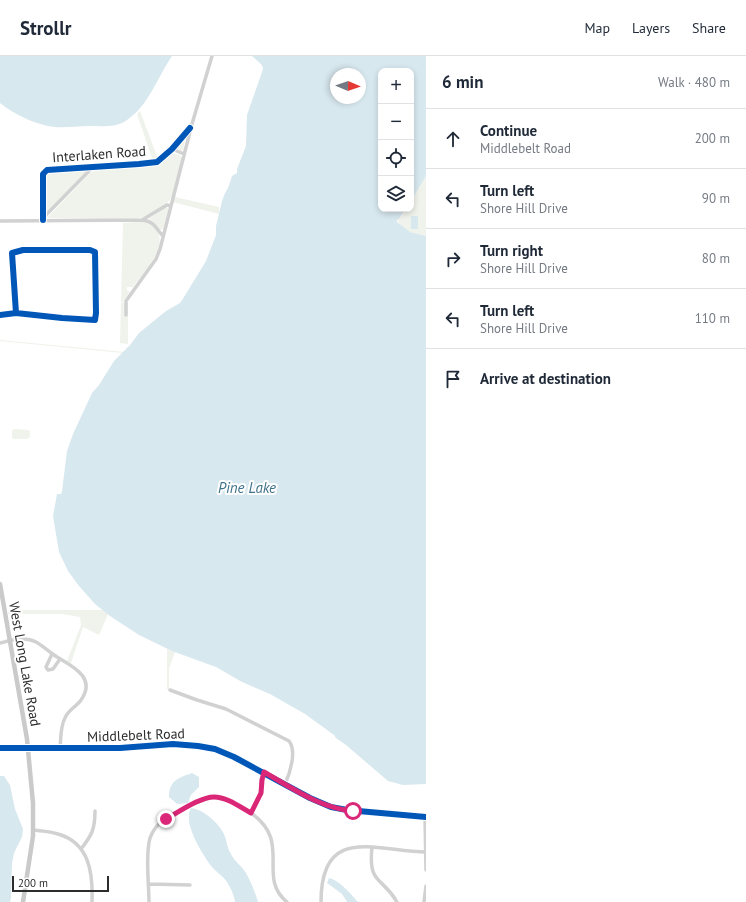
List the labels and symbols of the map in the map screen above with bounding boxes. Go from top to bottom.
north arrow [330,68,366,104]
street label: Interlaken Road [52,142,146,166]
water label: Pine Lake [218,478,276,497]
street label: West Long Lake Road [5,600,45,728]
street label: Middlebelt Road [87,724,185,746]
route start [344,802,362,820]
route end [157,810,175,828]
scale bar [12,874,109,893]

